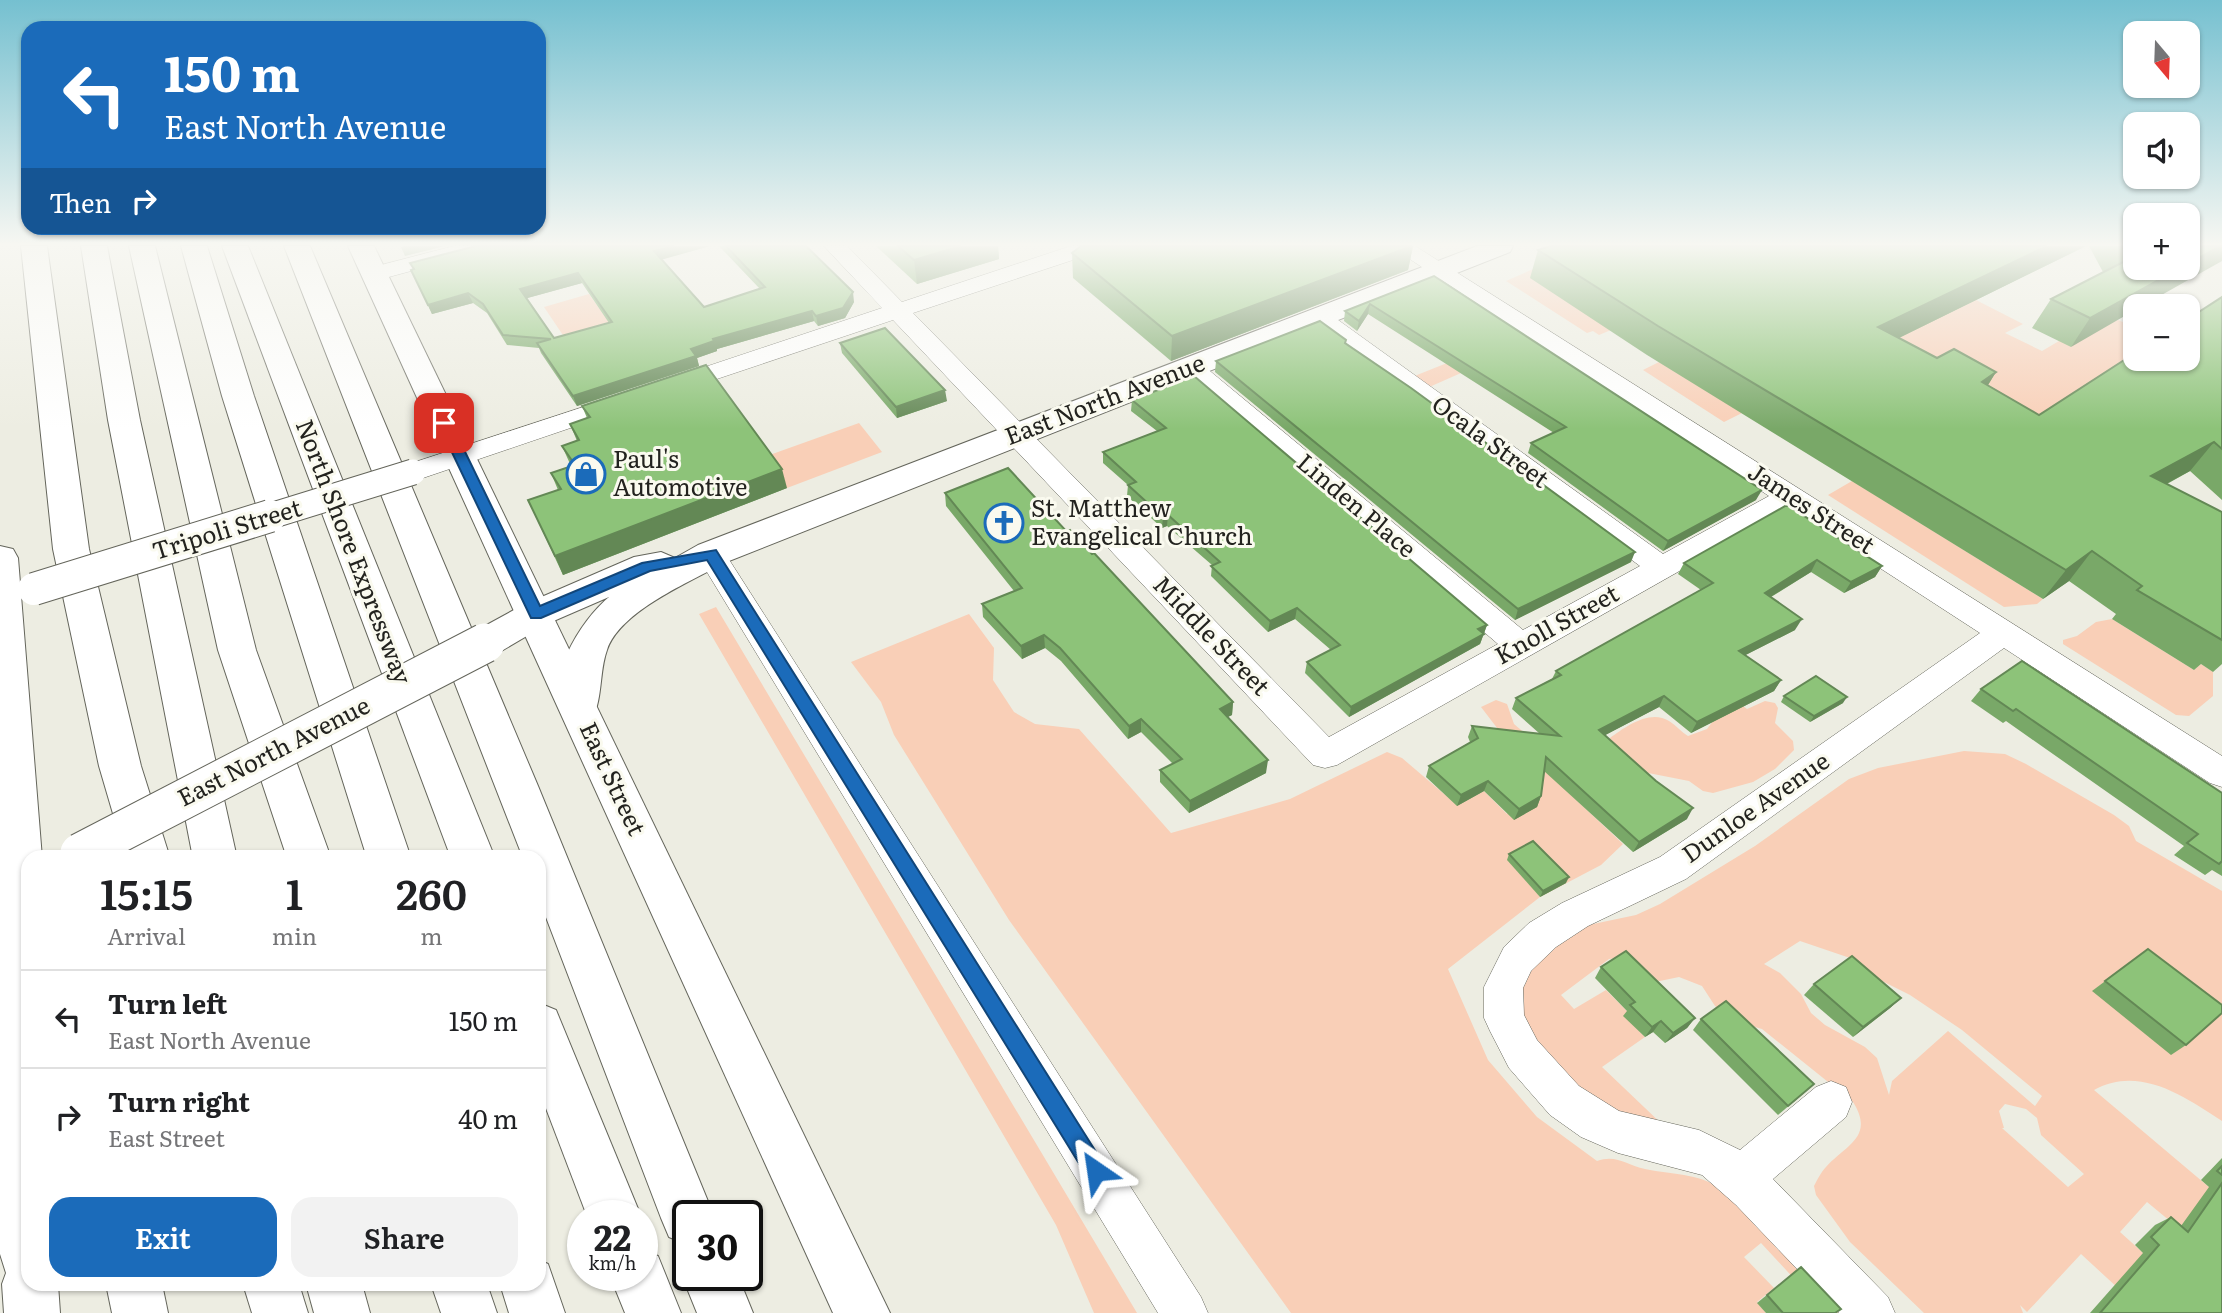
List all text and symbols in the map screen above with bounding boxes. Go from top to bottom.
north arrow [2123,21,2200,98]
map controls [2123,21,2200,371]
text: 150 m [164,34,300,107]
icon: left [49,49,140,140]
text: East North Avenue [164,101,446,149]
button: sound [2123,112,2200,189]
text: Then [49,182,111,221]
icon: right [125,182,163,220]
button: + [2123,203,2200,280]
button: − [2123,294,2200,371]
street label: East North Avenue [999,343,1209,452]
street label: Ocala Street [1426,385,1558,495]
pin [414,393,474,453]
icon: arrive [425,404,463,442]
street label: North Shore Expressway [289,414,422,689]
place label: Paul's Automotive [613,440,747,503]
street label: Linden Place [1290,444,1425,564]
shop icon: Paul's Automotive [565,453,607,495]
street label: James Street [1742,453,1883,561]
street label: Tripoli Street [147,488,306,567]
place label: St. Matthew Evangelical Church [1031,489,1253,552]
church icon: St. Matthew Evangelical Church [983,502,1025,544]
street label: Middle Street [1146,566,1279,702]
street label: Knoll Street [1487,574,1624,671]
street label: East North Avenue [171,686,375,813]
street label: East Street [573,715,656,841]
street label: Dunloe Avenue [1674,742,1835,870]
text: 15:15 [100,861,193,923]
text: 1 [286,861,303,923]
text: 260 [396,861,467,923]
text: Arrival [107,918,186,952]
text: min [272,918,317,952]
text: m [420,918,443,952]
text: Turn left [108,983,227,1022]
icon: left [49,1000,87,1038]
text: 150 m [449,1000,518,1039]
text: East North Avenue [108,1022,311,1056]
text: Turn right [108,1081,250,1120]
icon: right [49,1098,87,1136]
text: 40 m [458,1098,518,1137]
text: East Street [108,1120,225,1154]
position arrow [1059,1134,1133,1208]
button: Exit [49,1197,277,1277]
button: Share [291,1197,518,1277]
speed limit sign: 30 [672,1200,763,1291]
text: 22 [594,1210,631,1262]
text: km/h [589,1249,636,1276]

